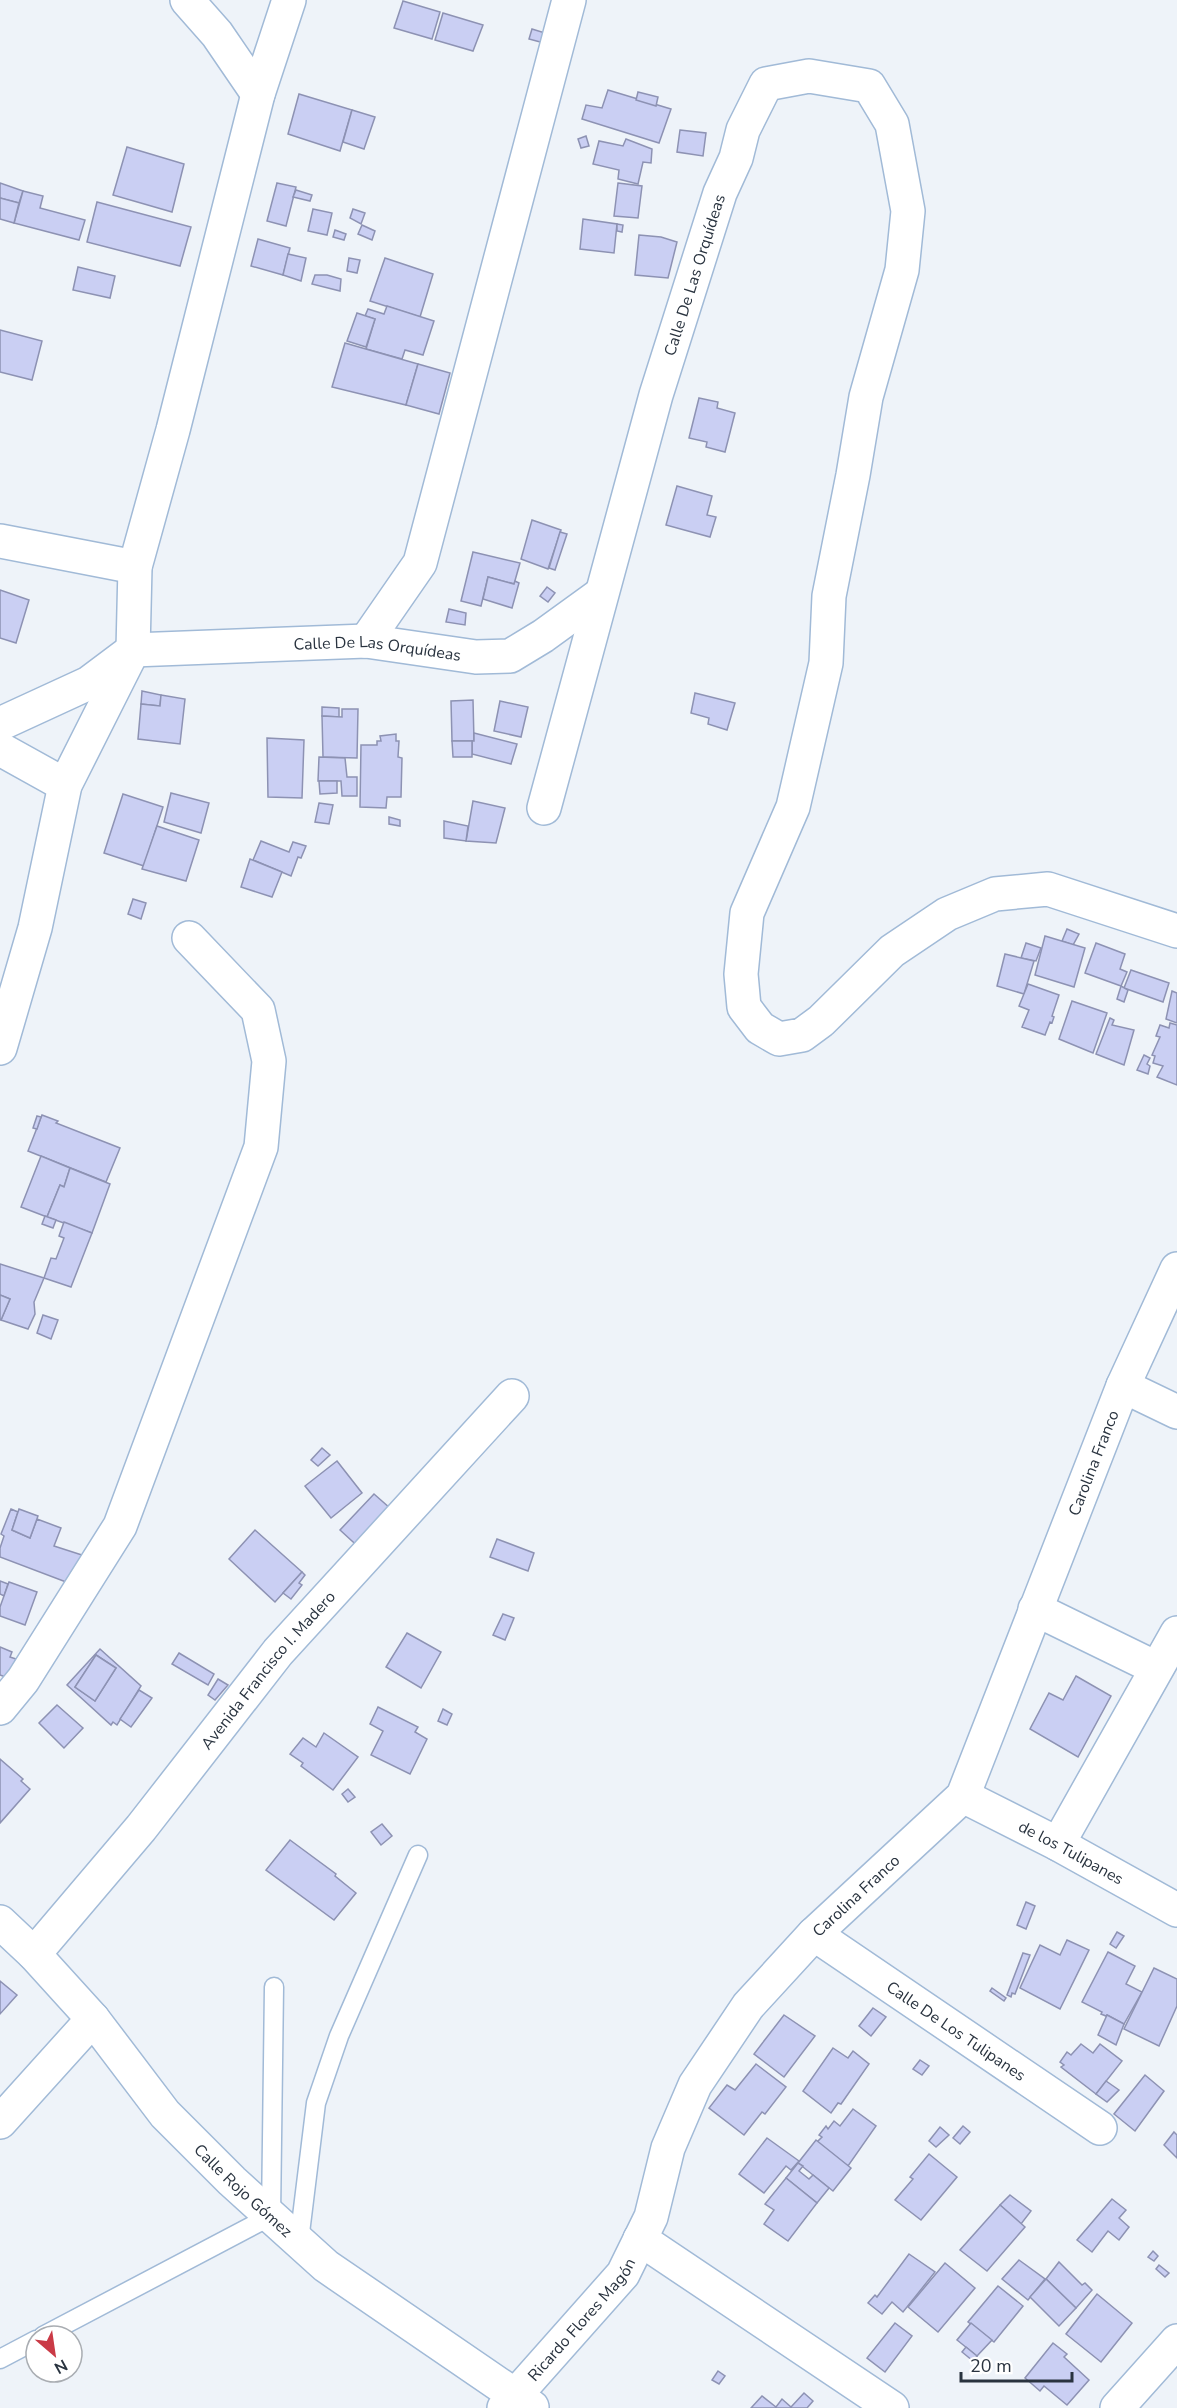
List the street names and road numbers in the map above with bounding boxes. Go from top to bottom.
street label: Calle De Las Orquídeas [659,191,731,359]
street label: Calle De Las Orquídeas [293,631,463,667]
street label: Carolina Franco [1063,1407,1125,1519]
street label: Avenida Francisco I. Madero [196,1586,341,1754]
street label: de los Tulipanes [1015,1816,1127,1890]
street label: Carolina Franco [808,1850,905,1942]
street label: Calle De Los Tulipanes [882,1976,1030,2087]
street label: Calle Rojo Gómez [189,2139,297,2242]
street label: Ricardo Flores Magón [523,2254,641,2386]

